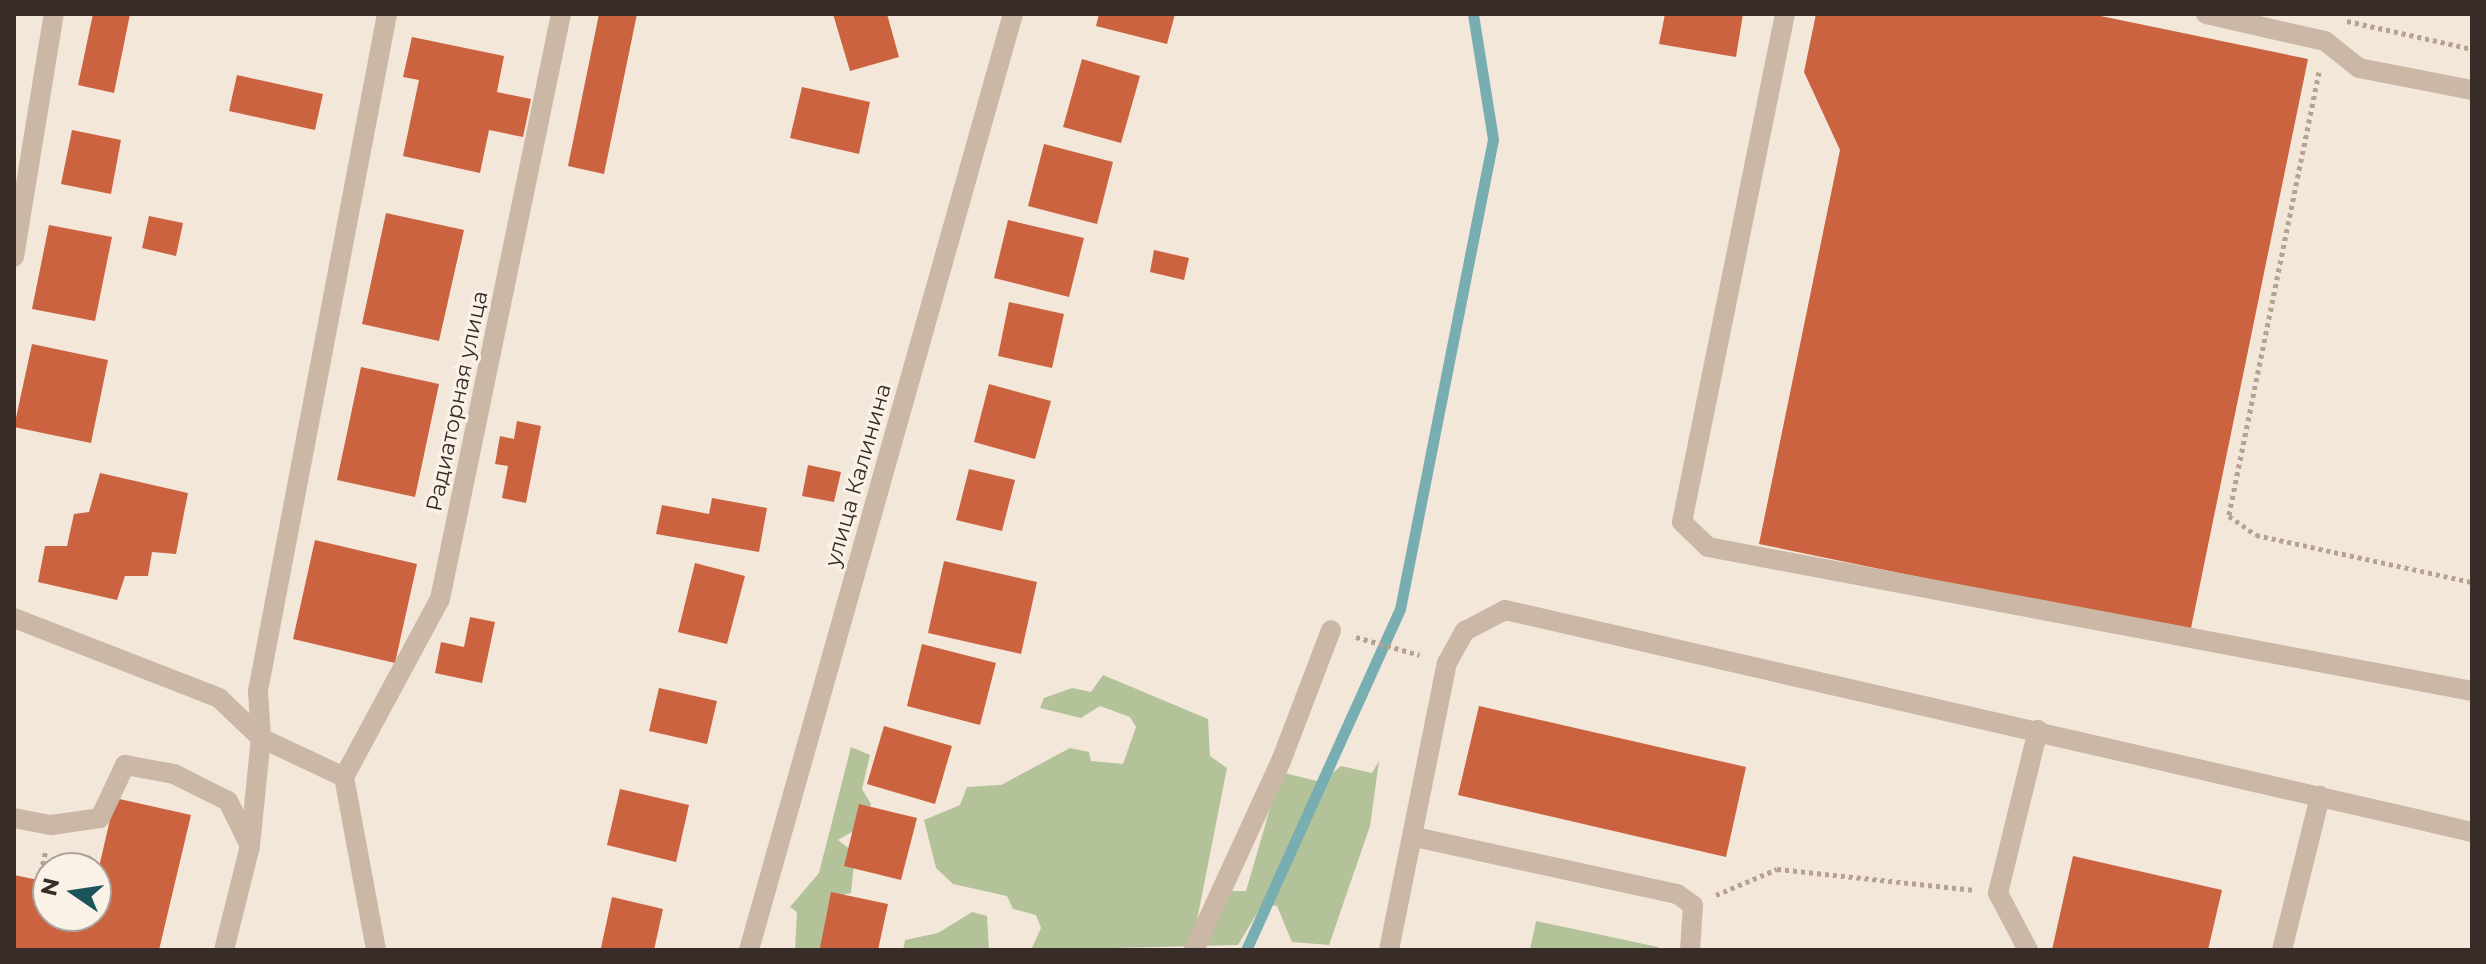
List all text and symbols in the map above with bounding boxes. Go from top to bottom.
street label: Радиаторная улица [421,288,493,514]
street label: улица Калинина [819,380,897,570]
north arrow [32,852,112,932]
text: N [35,875,65,899]

